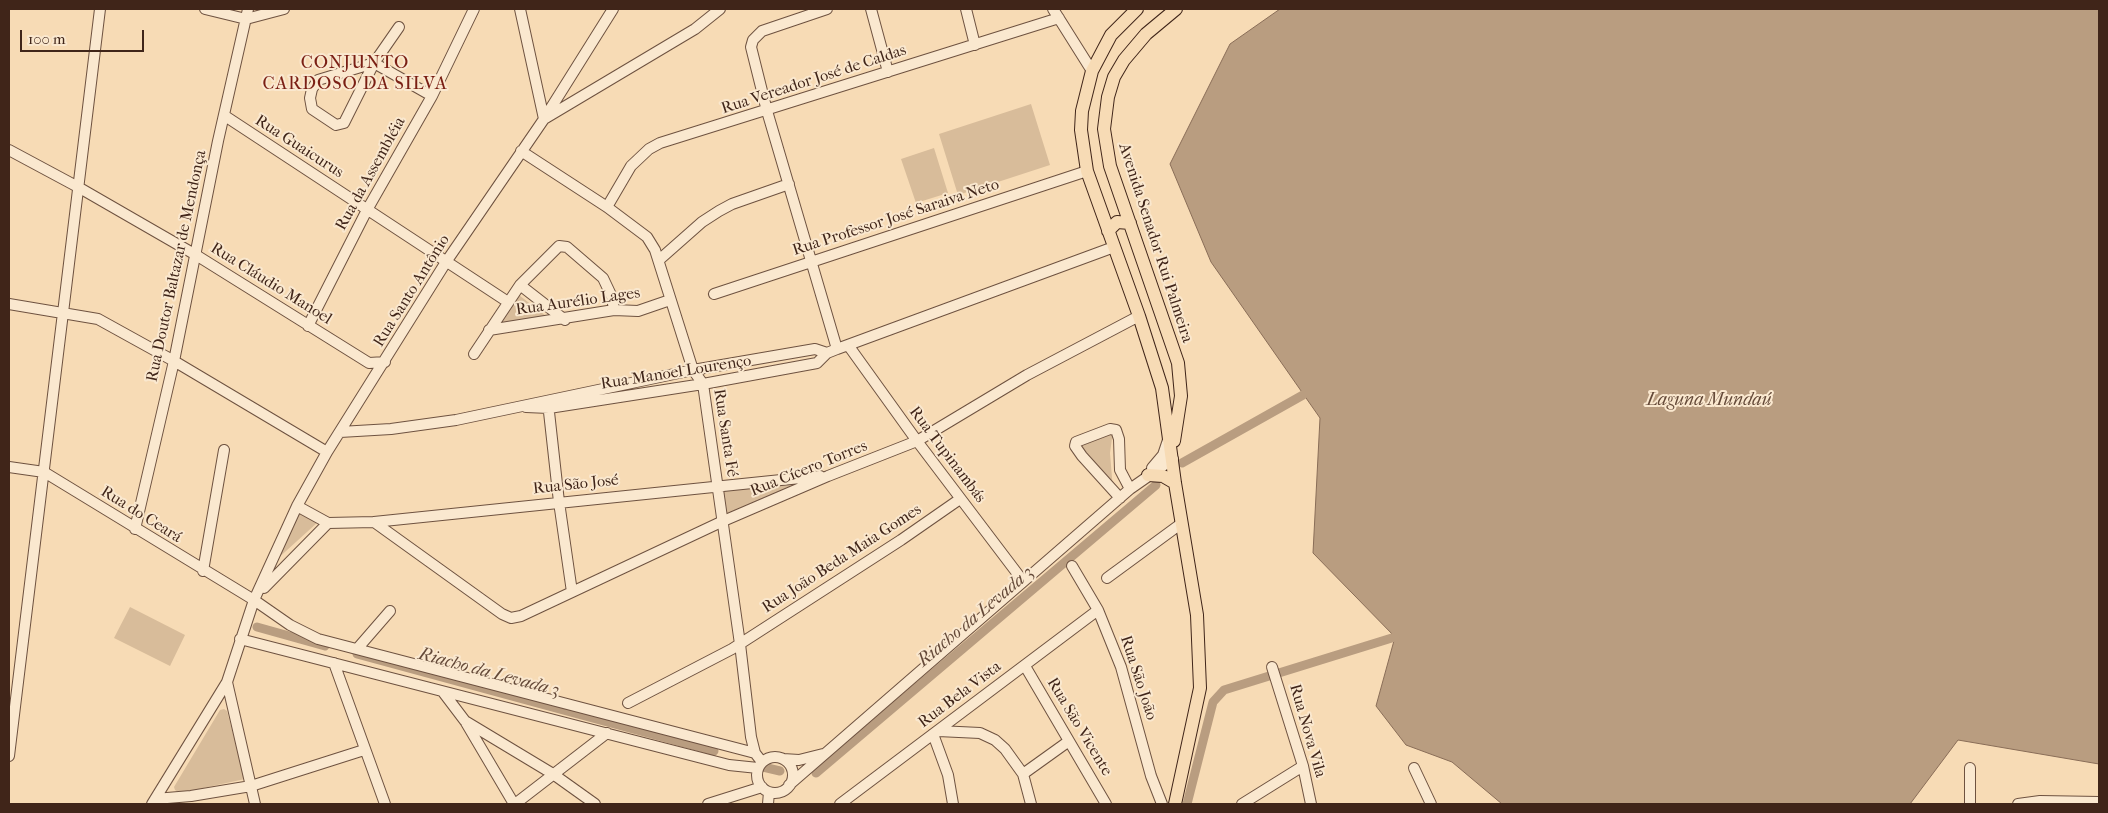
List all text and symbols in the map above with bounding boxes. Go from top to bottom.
scale bar [22,20,146,52]
text: 100 m [28,30,66,48]
street label: Rua Vereador José de Caldas [719,41,909,119]
district label: CONJUNTO CARDOSO DA SILVA [260,53,450,96]
street label: Rua Guaicurus [251,111,347,183]
street label: Rua da Assembléia [332,114,410,234]
street label: Avenida Senador Rui Palmeira [1114,141,1196,345]
street label: Rua Doutor Baltazar de Mendonça [143,148,211,384]
street label: Rua Professor José Saraiva Neto [790,175,1002,261]
street label: Rua Santo Antônio [370,231,454,351]
street label: Rua Cláudio Manoel [207,239,335,329]
street label: Rua Aurélio Lages [515,284,641,320]
street label: Rua Manoel Lourenço [599,352,753,394]
street label: Rua Santa Fé [709,388,741,478]
water label: Laguna Mundaú [1646,390,1772,412]
street label: Rua Tupinambás [905,403,989,507]
street label: Rua Cícero Torres [748,437,870,501]
street label: Rua São José [532,471,620,499]
street label: Rua do Ceará [97,483,185,547]
street label: Rua João Beda Maia Gomes [759,500,925,618]
water label: Riacho da Levada 3 [914,562,1038,672]
street label: Rua São João [1115,633,1161,723]
water label: Riacho da Levada 3 [416,644,562,702]
street label: Rua Bela Vista [915,658,1005,732]
street label: Rua São Vicente [1042,674,1116,780]
street label: Rua Nova Vila [1284,682,1330,780]

